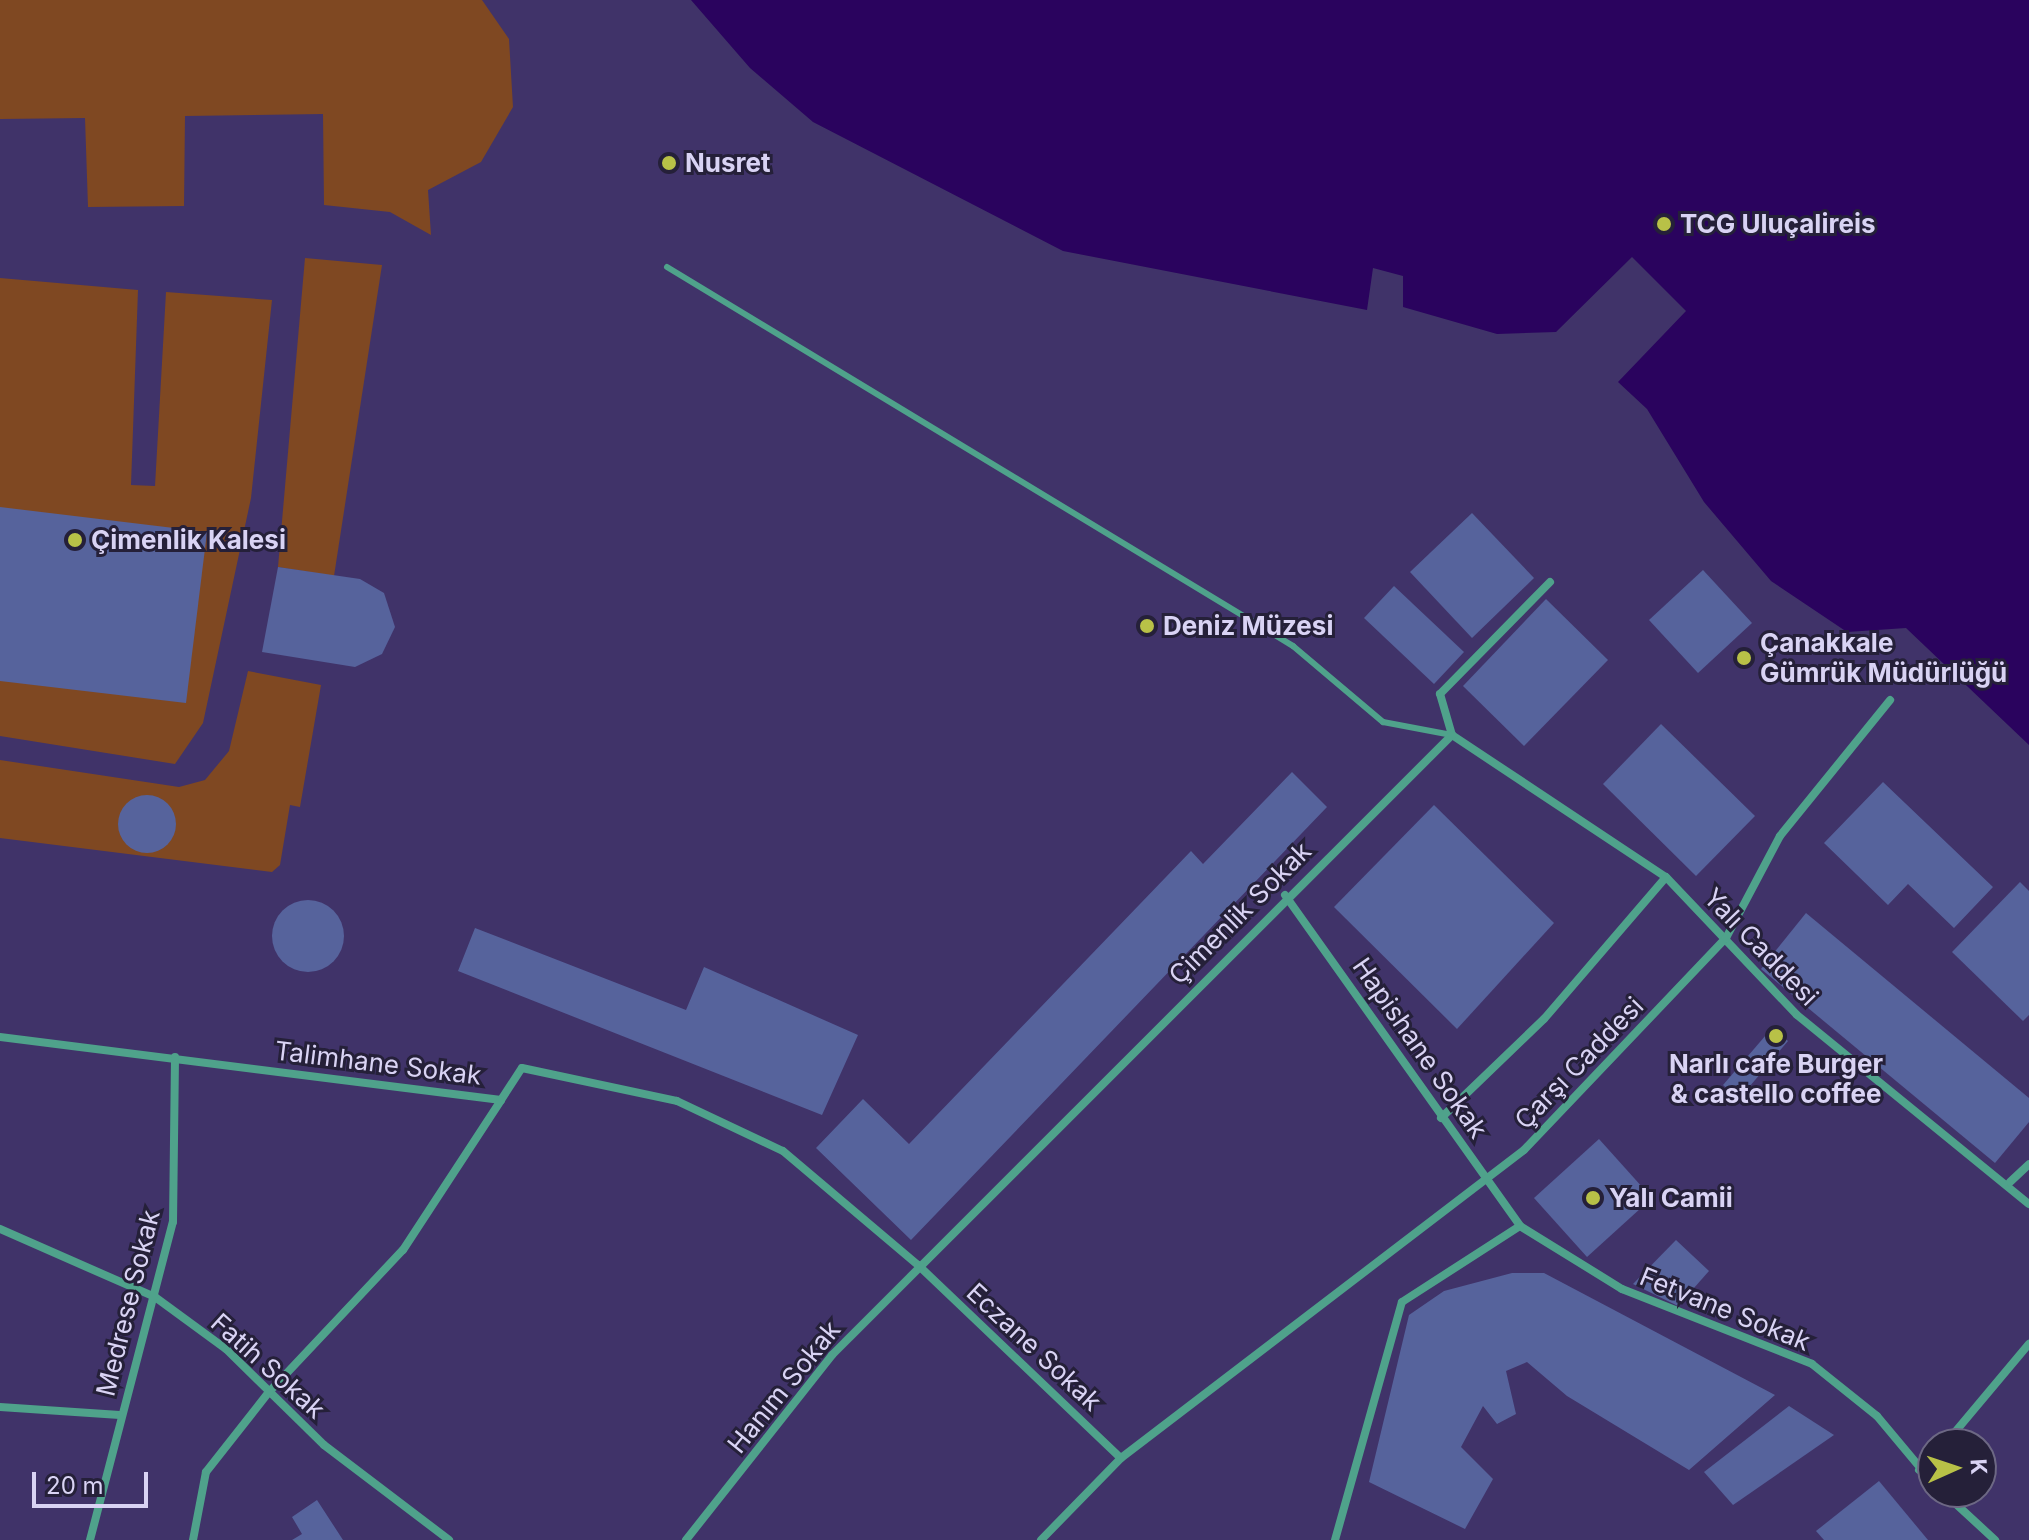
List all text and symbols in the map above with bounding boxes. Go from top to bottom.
place label: Nusret [685,147,771,179]
marker: Nusret [660,154,678,172]
place label: TCG Uluçalireis [1680,208,1875,240]
marker: TCG Uluçalireis [1655,215,1673,233]
place label: Çimenlik Kalesi [91,524,286,556]
marker: Çimenlik Kalesi [66,531,84,549]
place label: Deniz Müzesi [1163,610,1333,642]
marker: Deniz Müzesi [1138,617,1156,635]
place label: Çanakkale Gümrük Müdürlüğü [1760,627,2007,688]
marker: Çanakkale Gümrük Müdürlüğü [1735,649,1753,667]
street label: Çimenlik Sokak [1162,835,1318,991]
street label: Yalı Caddesi [1697,882,1825,1012]
street label: Hapishane Sokak [1346,952,1494,1144]
street label: Çarşı Caddesi [1508,991,1650,1135]
marker: Narlı cafe Burger & castello coffee [1767,1027,1785,1045]
street label: Talimhane Sokak [273,1035,483,1091]
place label: Narlı cafe Burger & castello coffee [1669,1048,1883,1110]
place label: Yalı Camii [1609,1182,1733,1214]
marker: Yalı Camii [1584,1189,1602,1207]
street label: Medrese Sokak [90,1207,166,1399]
street label: Fetvane Sokak [1635,1261,1815,1357]
street label: Eczane Sokak [960,1277,1108,1417]
street label: Fatih Sokak [205,1307,331,1425]
street label: Hanım Sokak [721,1315,847,1459]
north arrow [1917,1428,1997,1508]
scale bar [36,1456,152,1506]
text: K [1966,1458,1992,1475]
text: 20 m [46,1471,104,1500]

